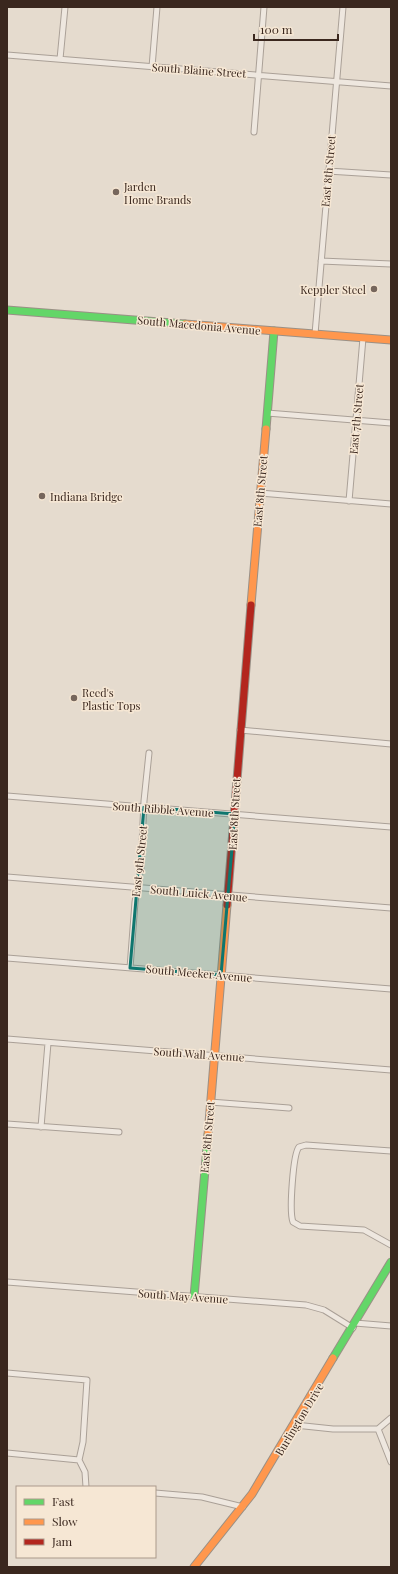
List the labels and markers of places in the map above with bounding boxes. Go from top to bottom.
place label: Jarden Home Brands [123,179,191,207]
marker: Jarden Home Brands [111,187,121,197]
place label: Keppler Steel [300,282,366,297]
marker: Keppler Steel [369,284,379,294]
place label: Indiana Bridge [50,489,123,504]
marker: Indiana Bridge [37,491,47,501]
place label: Reed's Plastic Tops [82,685,141,713]
marker: Reed's Plastic Tops [69,693,79,703]

